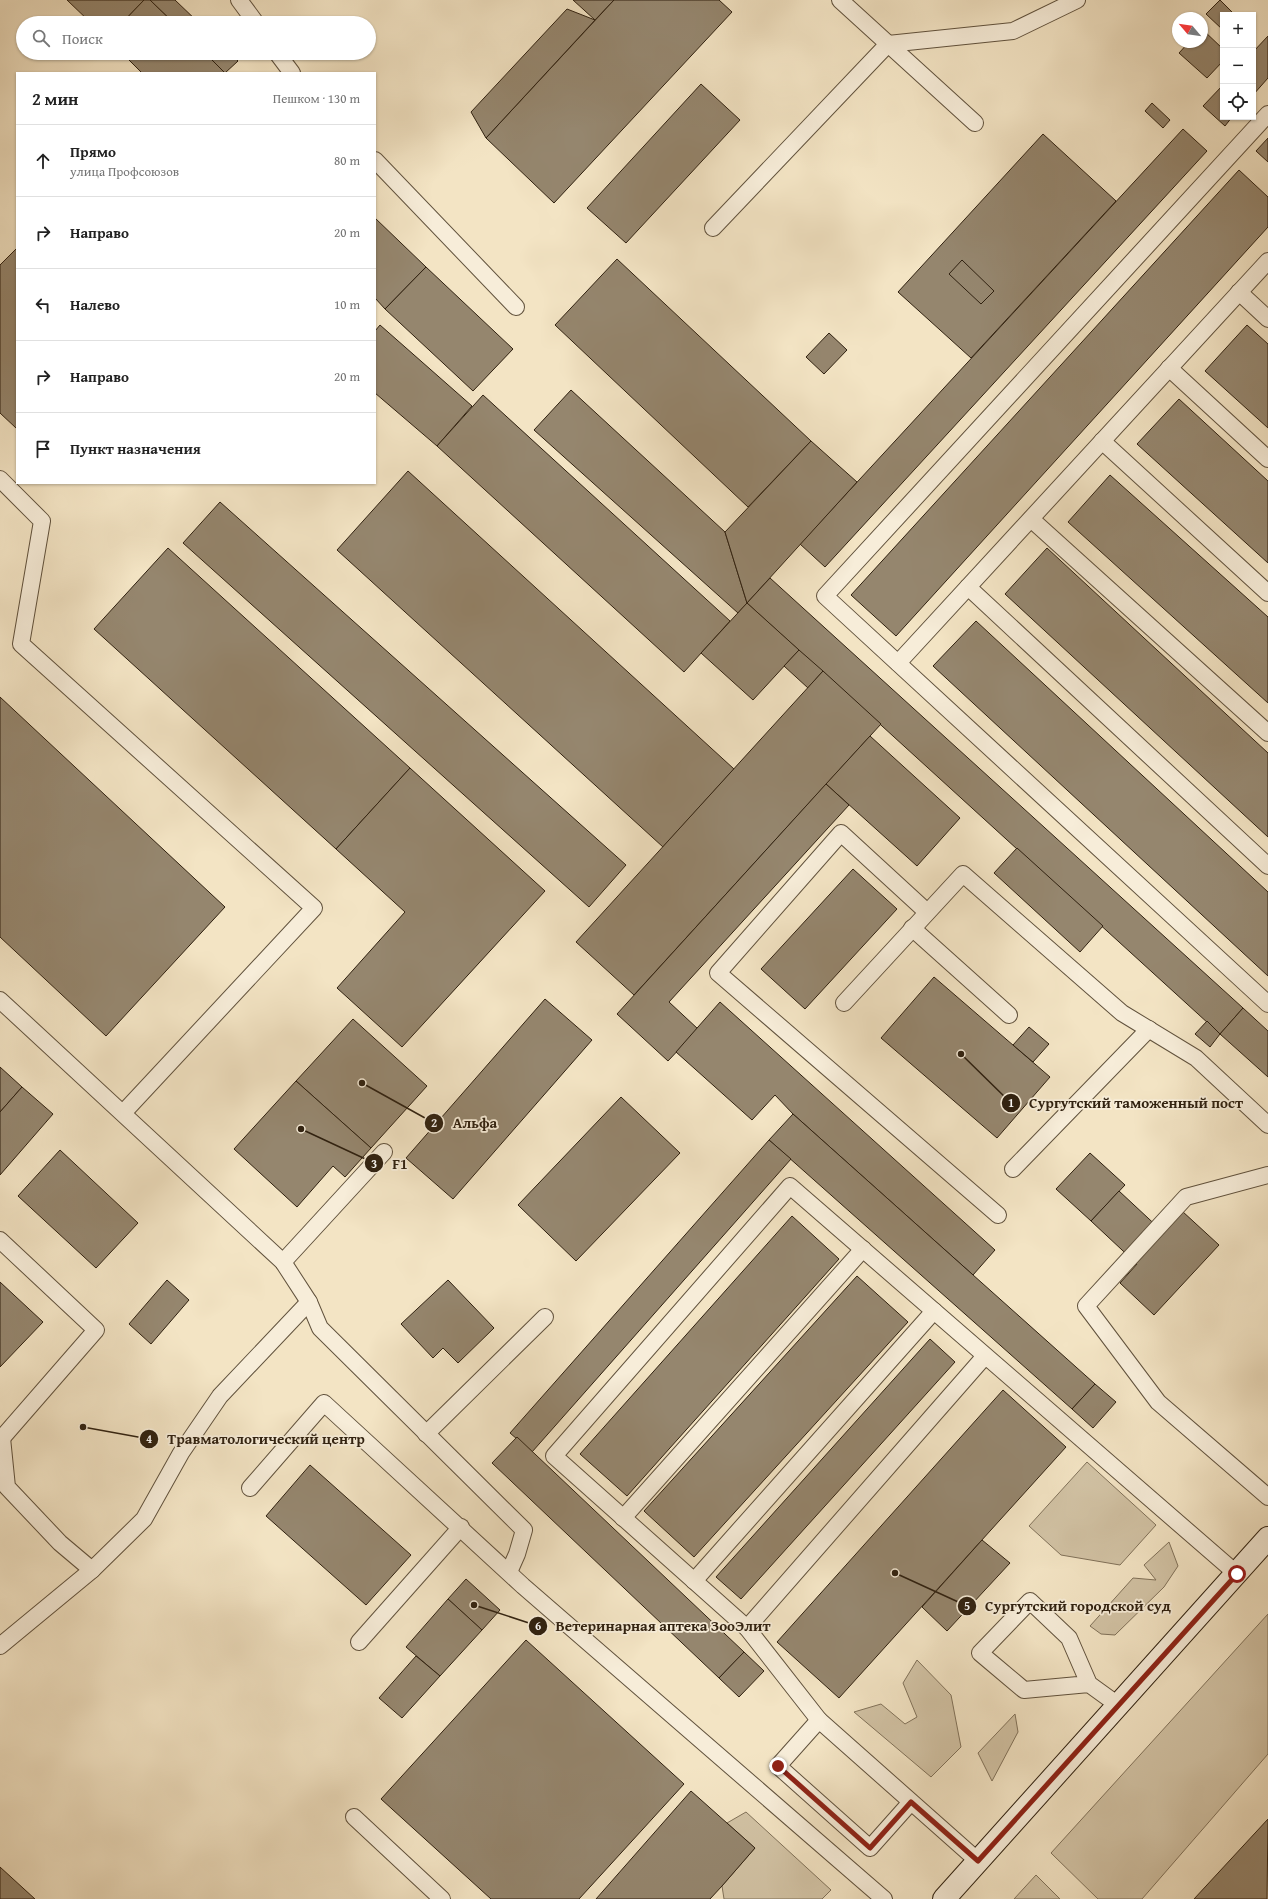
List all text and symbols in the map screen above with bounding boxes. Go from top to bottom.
north arrow [1172,12,1208,48]
map controls [1220,12,1256,120]
button: + [1220,12,1256,48]
search box [16,16,376,60]
icon: search [30,27,52,49]
text: Поиск [62,28,103,49]
button: − [1220,48,1256,84]
button: locate [1220,84,1256,120]
text: 2 мин [32,86,78,111]
text: Пешком · 130 m [273,89,360,108]
text: Прямо [70,141,116,162]
icon: ahead [32,150,54,172]
text: 80 m [334,151,360,170]
text: улица Профсоюзов [70,162,179,181]
icon: right [32,222,54,244]
text: Направо [70,222,129,243]
text: 20 m [334,223,360,242]
icon: left [32,294,54,316]
text: Налево [70,294,120,315]
text: 10 m [334,295,360,314]
icon: right [32,366,54,388]
text: Направо [70,366,129,387]
text: 20 m [334,367,360,386]
icon: arrive [32,438,54,460]
text: Пункт назначения [70,438,201,459]
callout: Сургутский таможенный пост [1001,1090,1252,1117]
text: Сургутский таможенный пост [1029,1092,1244,1113]
text: 1 [1008,1094,1014,1111]
callout: Альфа [424,1110,505,1137]
text: Альфа [453,1112,497,1133]
text: 2 [431,1114,437,1131]
callout: F1 [364,1150,416,1177]
text: F1 [392,1153,408,1174]
text: 3 [371,1155,377,1172]
callout: Травматологический центр [139,1425,373,1452]
text: Травматологический центр [167,1428,365,1449]
text: 4 [146,1430,152,1447]
route start [1228,1565,1246,1583]
callout: Сургутский городской суд [957,1592,1179,1619]
text: Сургутский городской суд [985,1595,1171,1616]
text: 5 [964,1597,970,1614]
callout: Ветеринарная аптека ЗооЭлит [528,1613,779,1640]
text: Ветеринарная аптека ЗооЭлит [556,1615,771,1636]
text: 6 [535,1617,541,1634]
route end [769,1757,787,1775]

